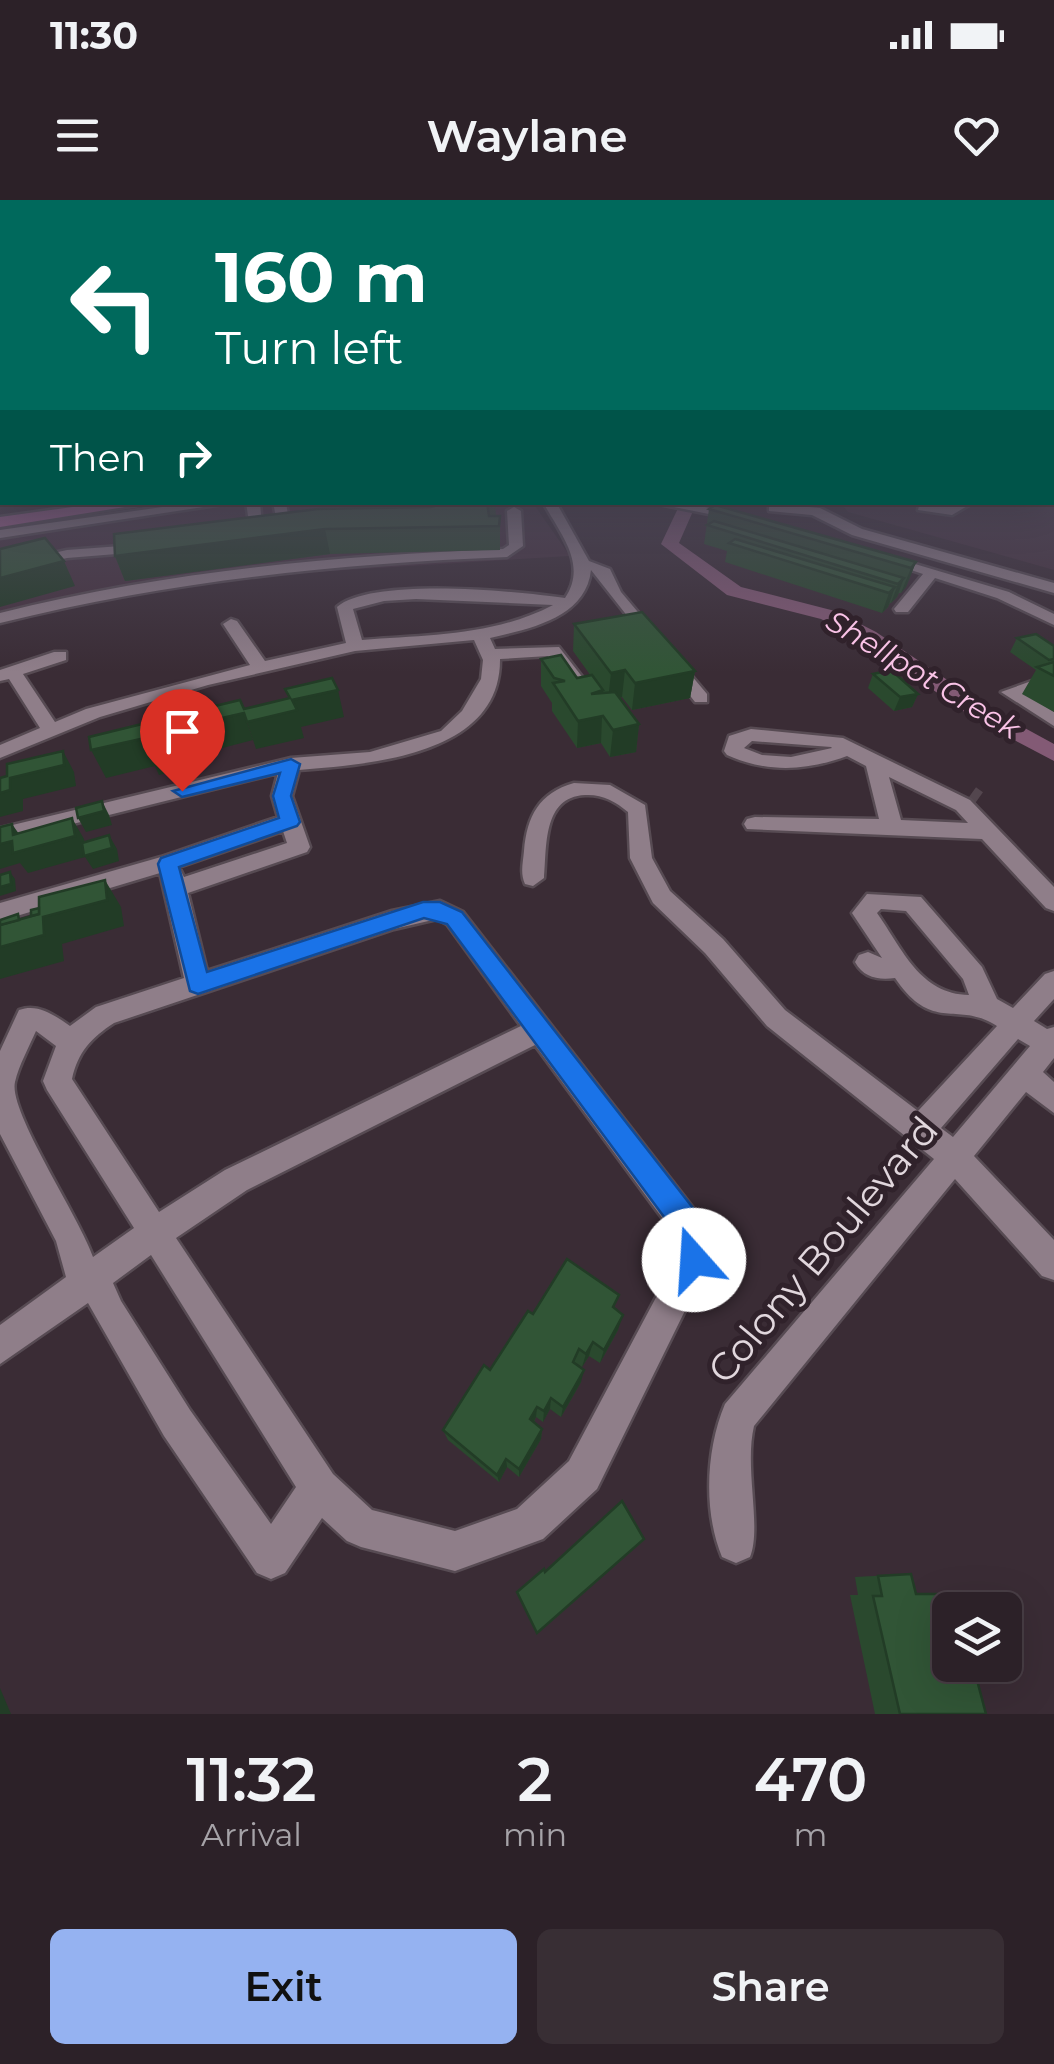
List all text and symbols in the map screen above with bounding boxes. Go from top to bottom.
text: 11:30 [50,12,138,59]
icon: menu [50,108,105,163]
text: Waylane [427,108,627,163]
icon: heart [949,108,1004,163]
text: 160 m [215,234,428,320]
icon: left [50,240,180,370]
text: Turn left [215,320,403,375]
icon: right [166,430,221,485]
text: Then [50,434,146,481]
water label: Shellpot Creek [820,602,1028,748]
pin [140,689,225,792]
icon: arrive [155,704,210,759]
street label: Colony Boulevard [698,1107,948,1392]
position arrow [642,1208,746,1312]
map controls [932,1592,1022,1682]
button: layers [932,1592,1022,1682]
text: 11:32 [187,1743,316,1816]
text: 2 [518,1743,553,1816]
text: 470 [754,1743,867,1816]
text: Arrival [201,1815,302,1854]
text: min [503,1815,567,1854]
text: m [794,1815,828,1854]
button: Exit [50,1929,517,2044]
button: Share [537,1929,1004,2044]

